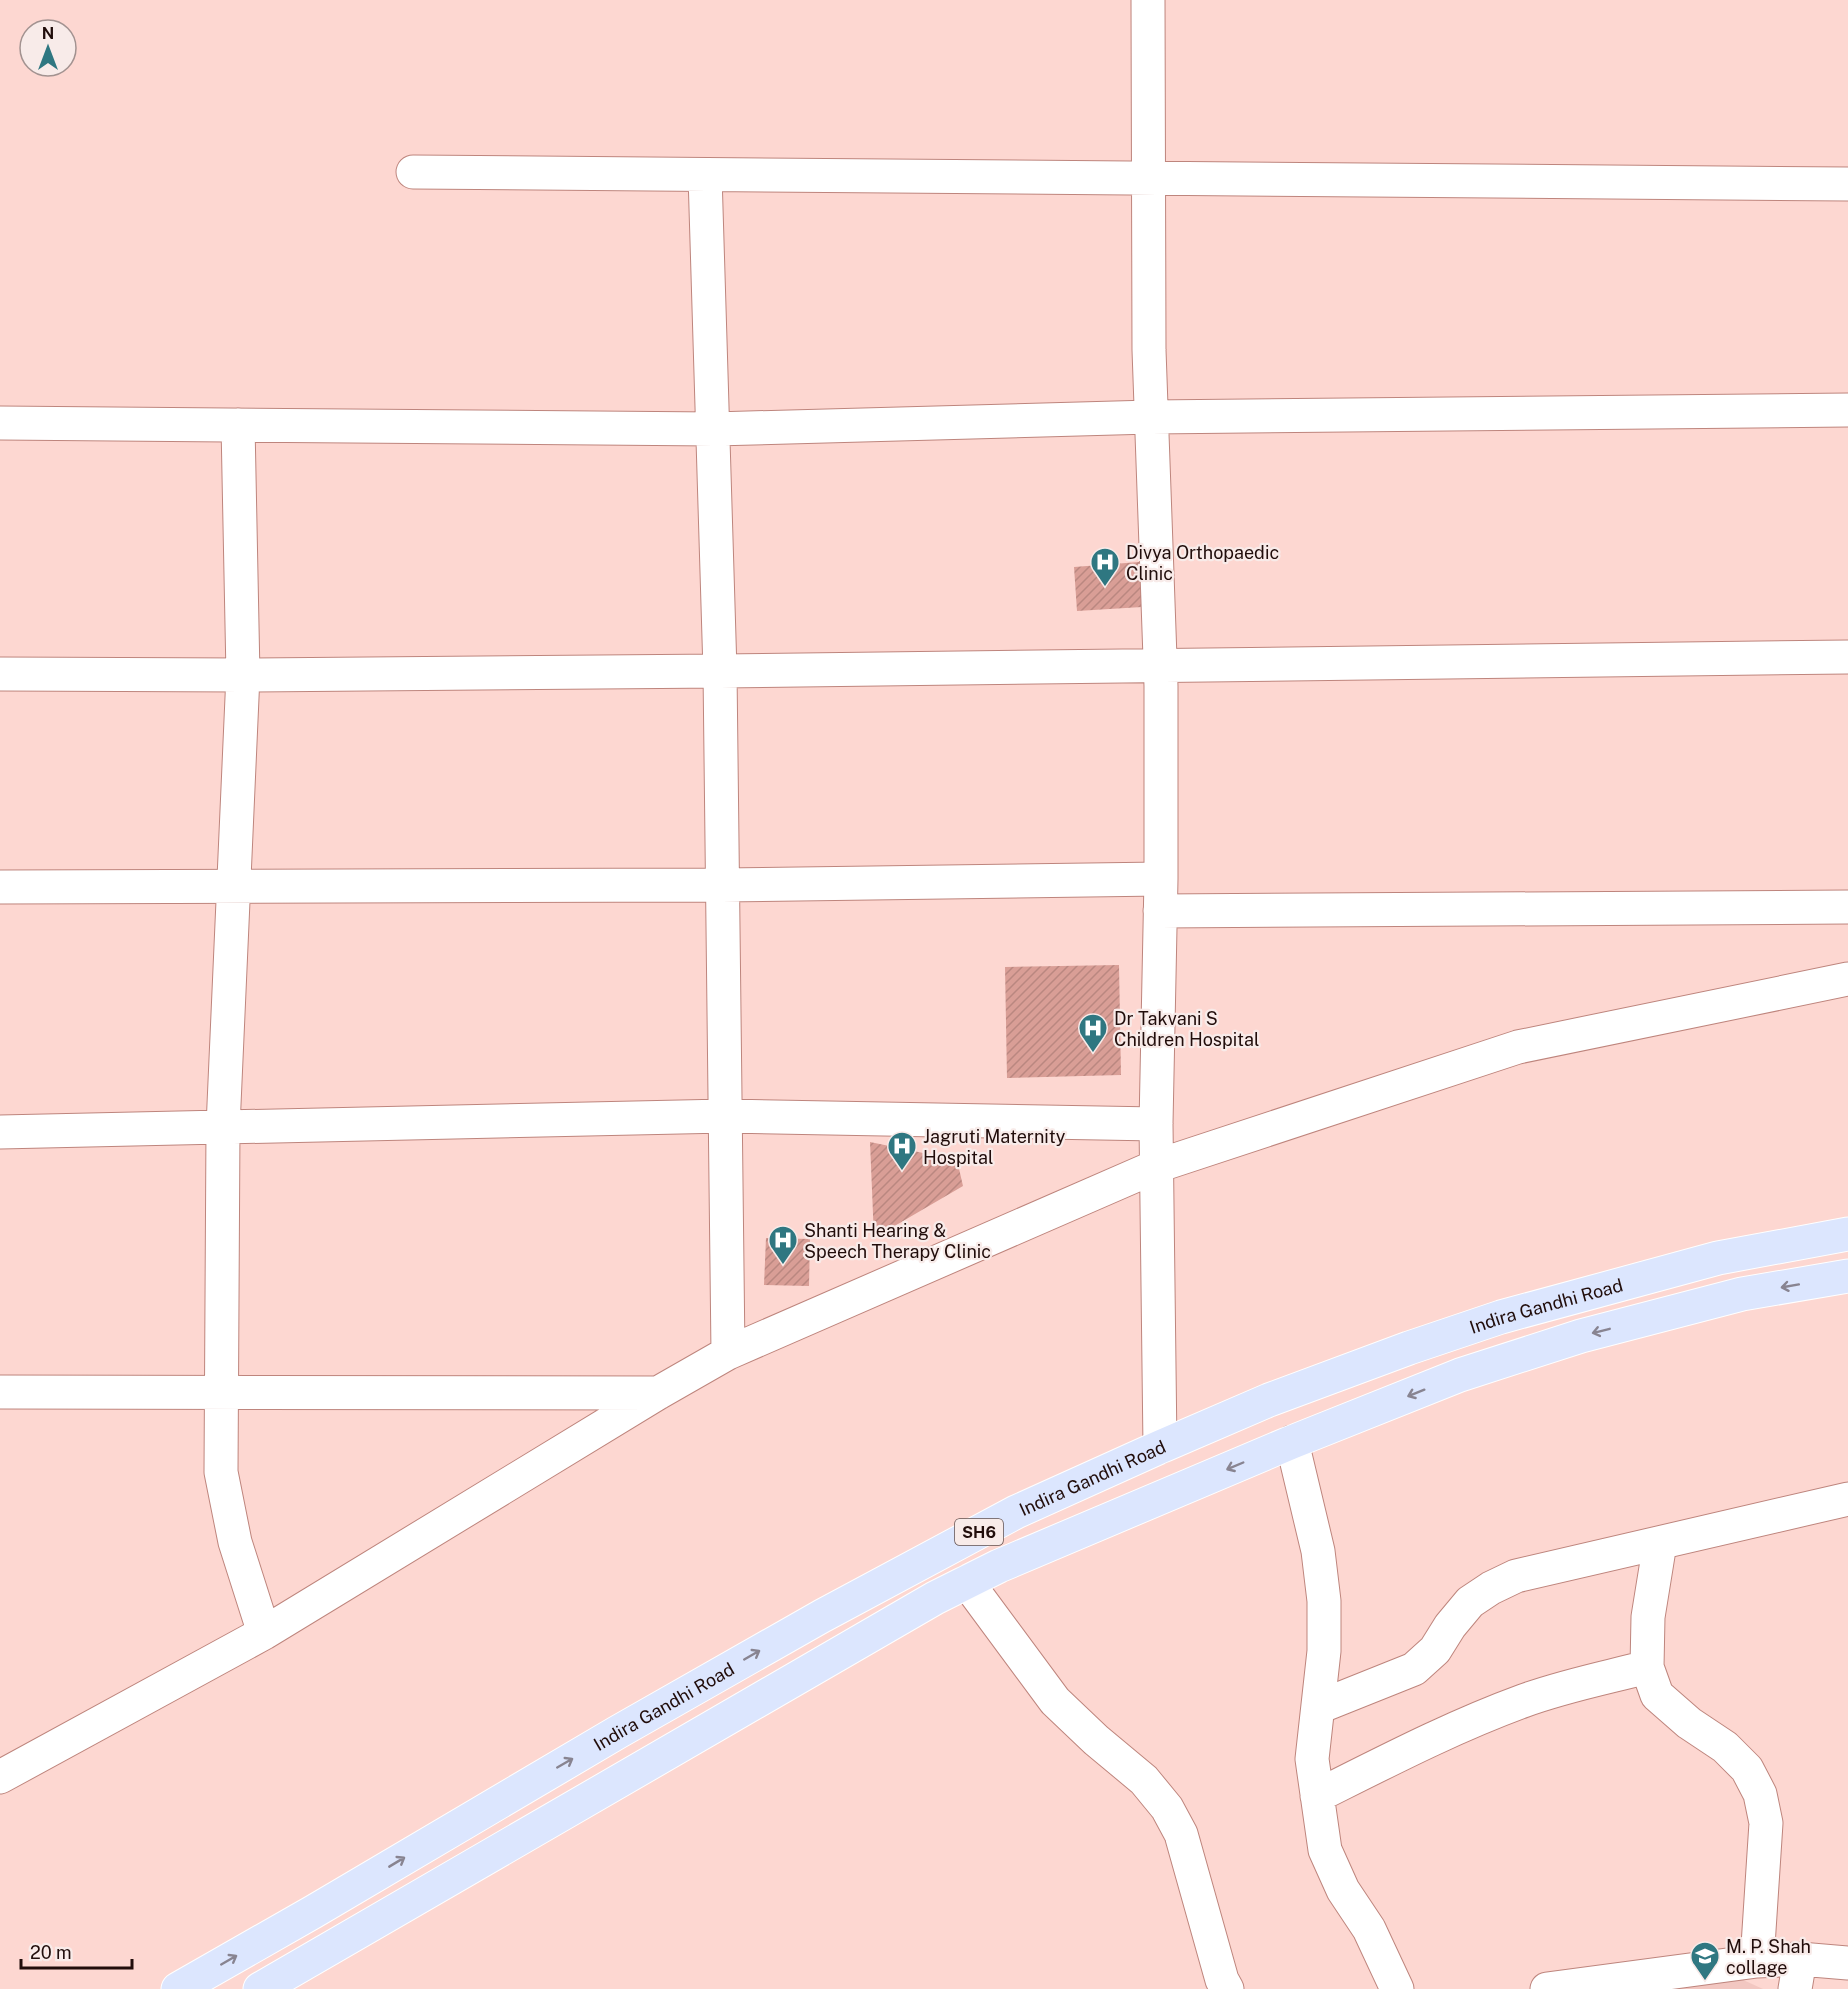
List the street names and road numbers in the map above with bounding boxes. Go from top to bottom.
street label: Indira Gandhi Road [1467,1274,1625,1337]
street label: Indira Gandhi Road [1016,1435,1169,1520]
road number: SH6 [955,1519,1003,1545]
street label: Indira Gandhi Road [590,1658,738,1755]

